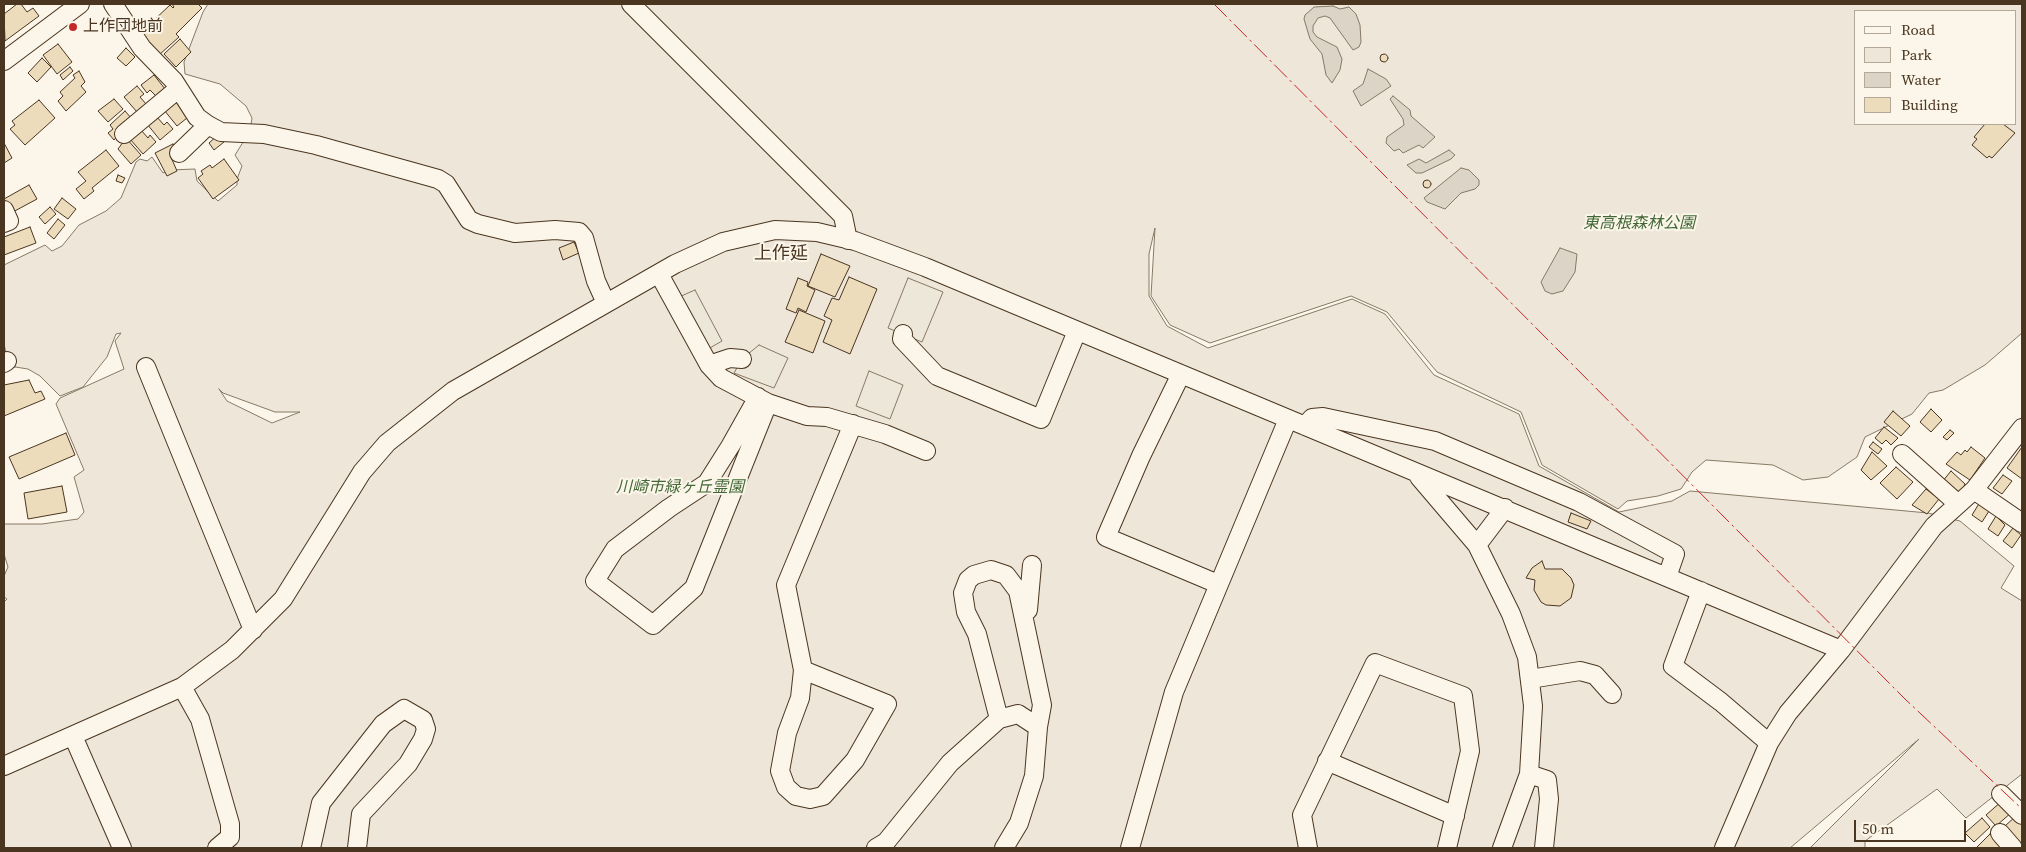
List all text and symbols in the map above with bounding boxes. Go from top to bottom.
legend [1854,10,2016,125]
place label: 上作団地前 [83,17,163,37]
text: Road [1901,19,1935,40]
marker: 上作団地前 [67,21,79,33]
text: Park [1901,44,1932,65]
text: Water [1901,69,1941,90]
text: Building [1901,94,1958,115]
park label: 東高根森林公園 [1583,214,1695,234]
district label: 上作延 [754,243,808,265]
park label: 川崎市緑ヶ丘霊園 [616,478,744,498]
scale bar [1856,810,1968,842]
text: 50 m [1862,818,1894,839]

